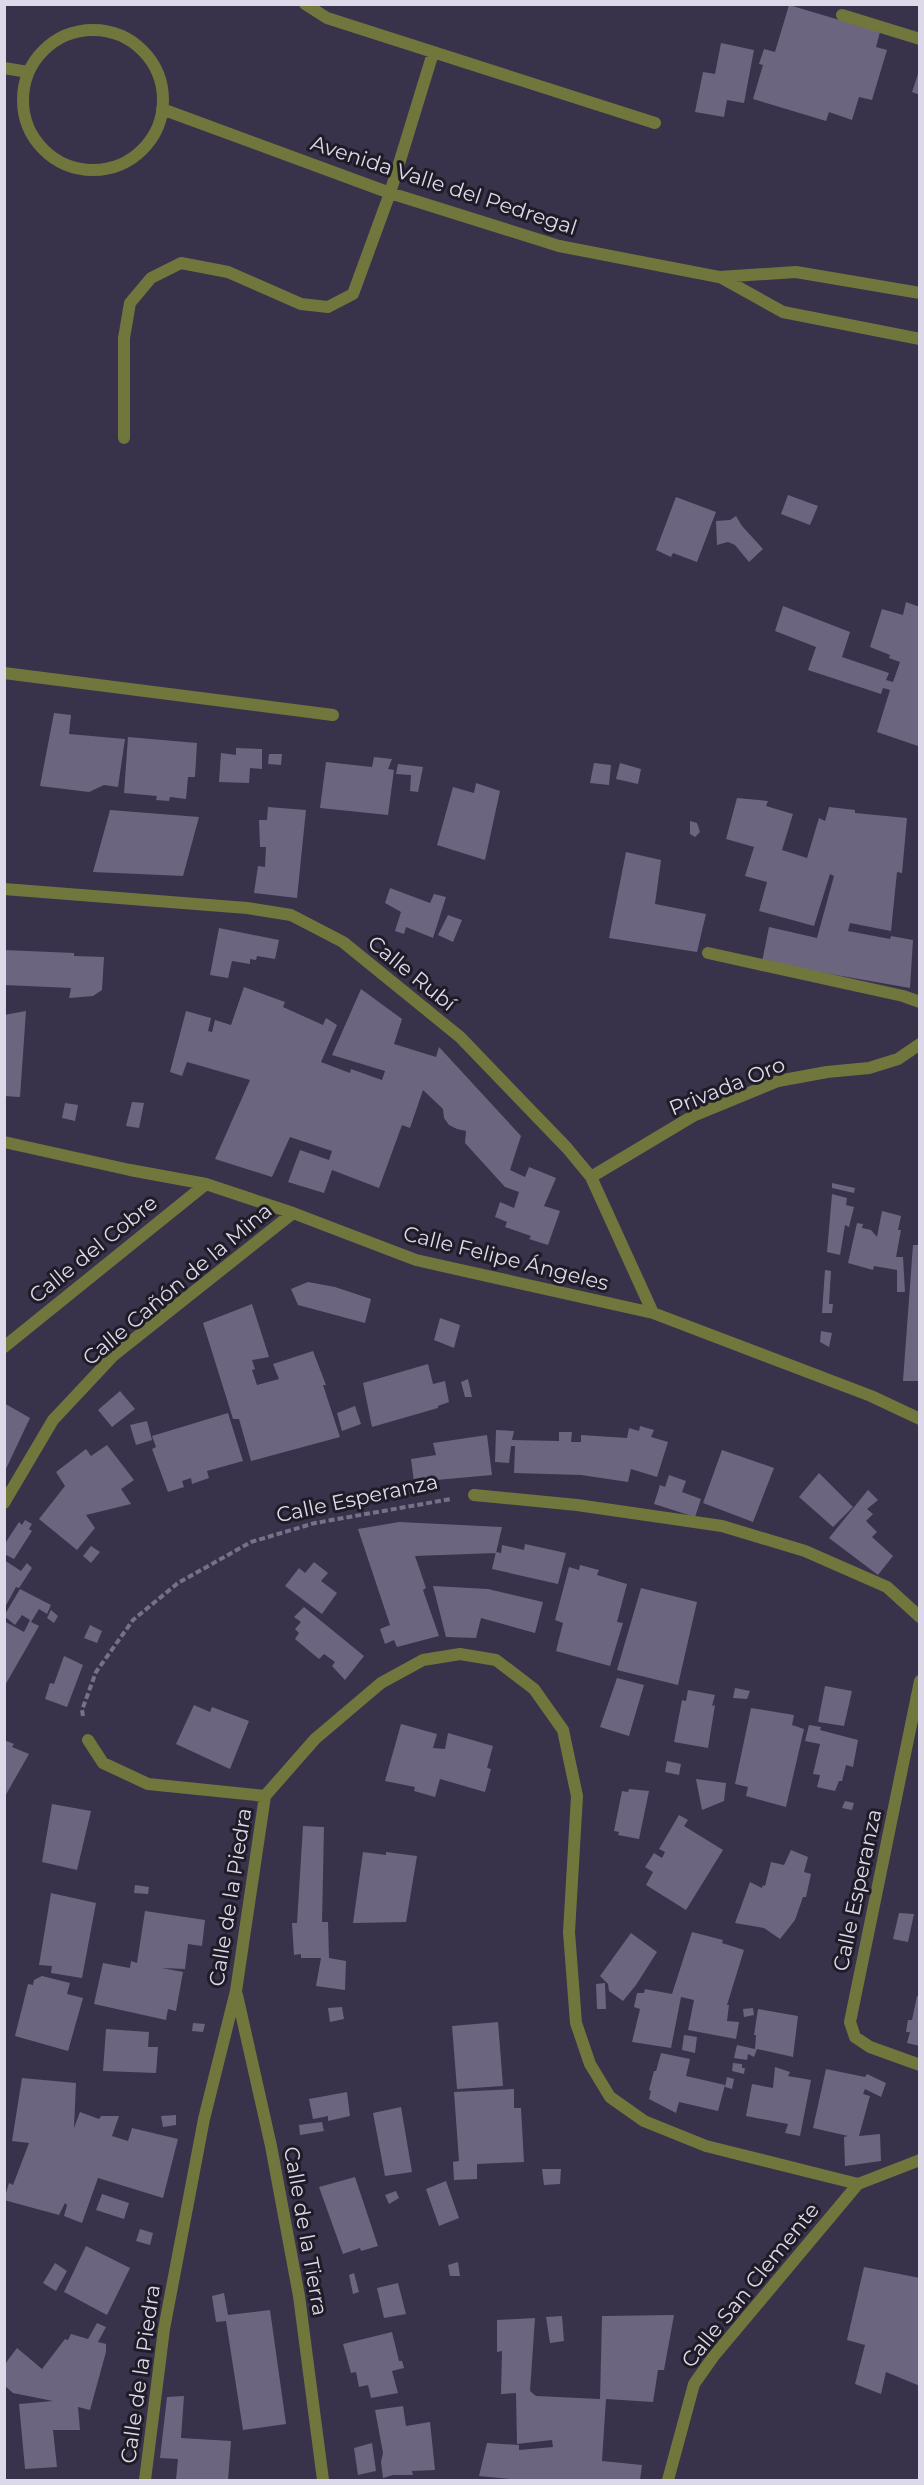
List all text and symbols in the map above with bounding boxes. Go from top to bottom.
street label: Avenida Valle del Pedregal [308,130,580,240]
street label: Calle Rubí [363,930,462,1017]
street label: Privada Oro [665,1051,789,1121]
street label: Calle del Cobre [24,1190,162,1308]
street label: Calle Cañón de la Mina [77,1198,277,1370]
street label: Calle Felipe Ángeles [401,1220,611,1296]
street label: Calle Esperanza [274,1469,440,1527]
street label: Calle de la Piedra [204,1806,256,1988]
street label: Calle Esperanza [828,1807,886,1973]
street label: Calle de la Tierra [279,2145,333,2317]
street label: Calle San Clemente [676,2198,824,2372]
street label: Calle de la Piedra [115,2283,165,2465]

